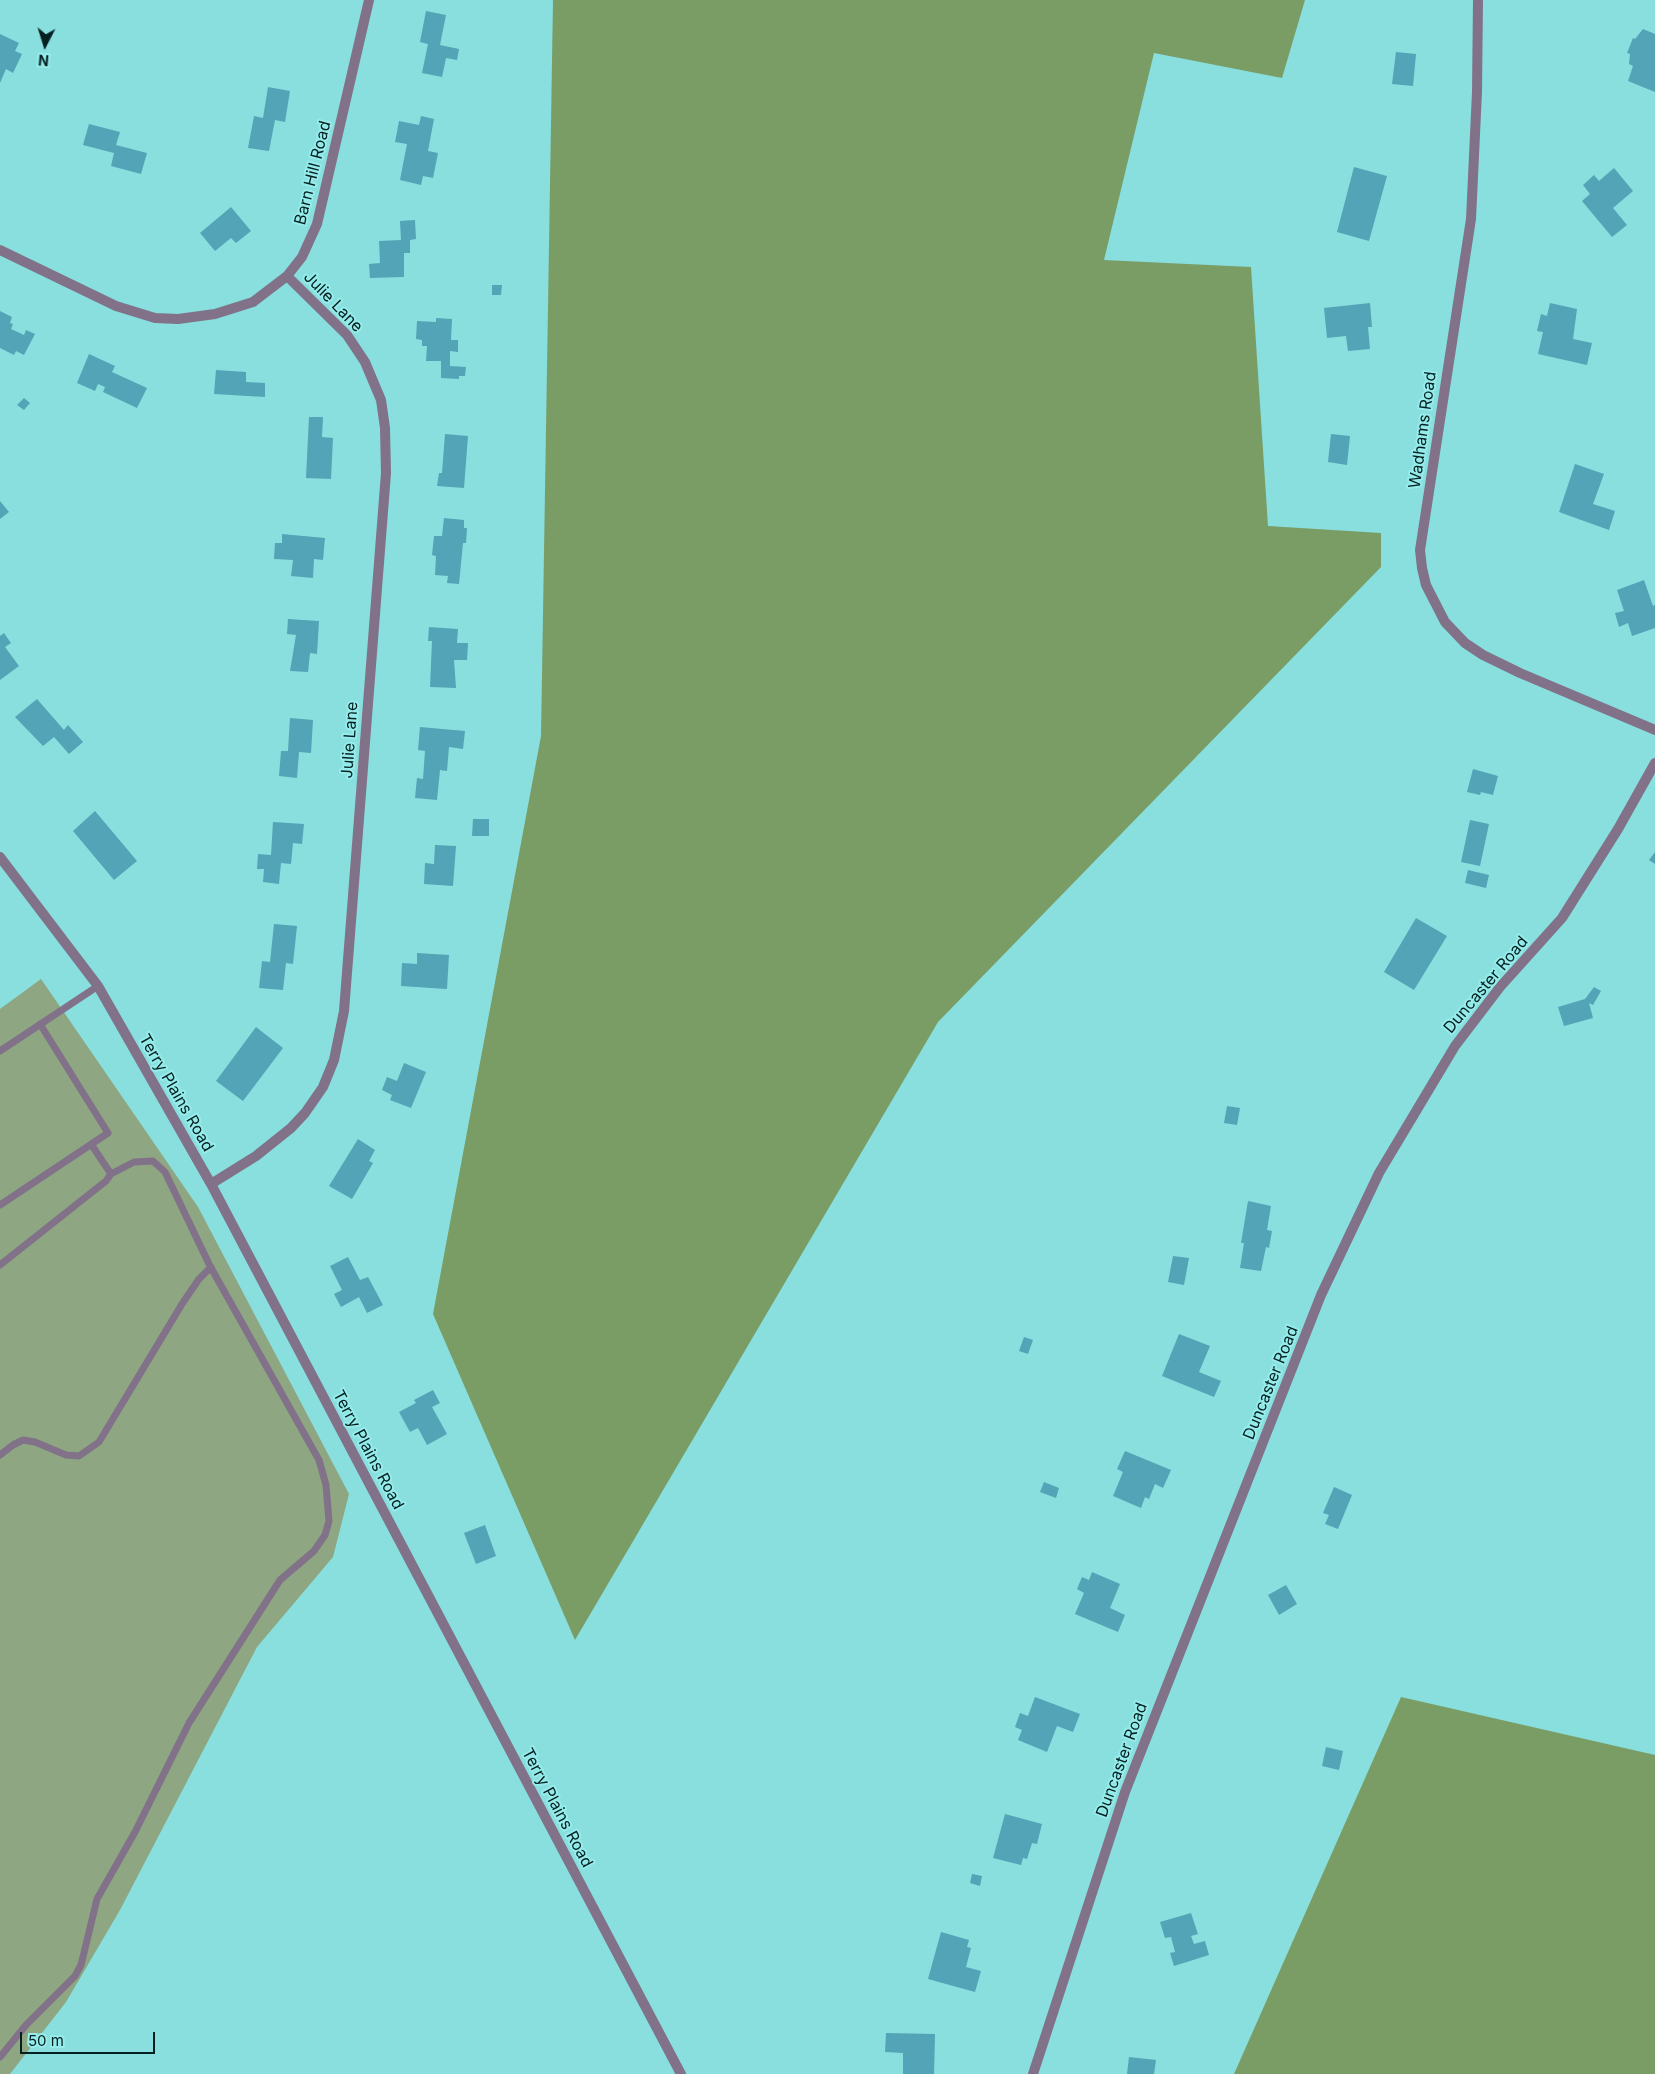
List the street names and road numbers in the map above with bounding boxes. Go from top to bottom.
street label: Barn Hill Road [291,119,335,227]
street label: Julie Lane [299,268,367,336]
street label: Wadhams Road [1405,370,1441,490]
street label: Julie Lane [338,701,362,779]
street label: Duncaster Road [1440,933,1532,1037]
street label: Terry Plains Road [135,1031,217,1155]
street label: Duncaster Road [1239,1323,1303,1443]
street label: Terry Plains Road [328,1387,408,1513]
street label: Duncaster Road [1092,1700,1152,1820]
street label: Terry Plains Road [517,1745,597,1871]

